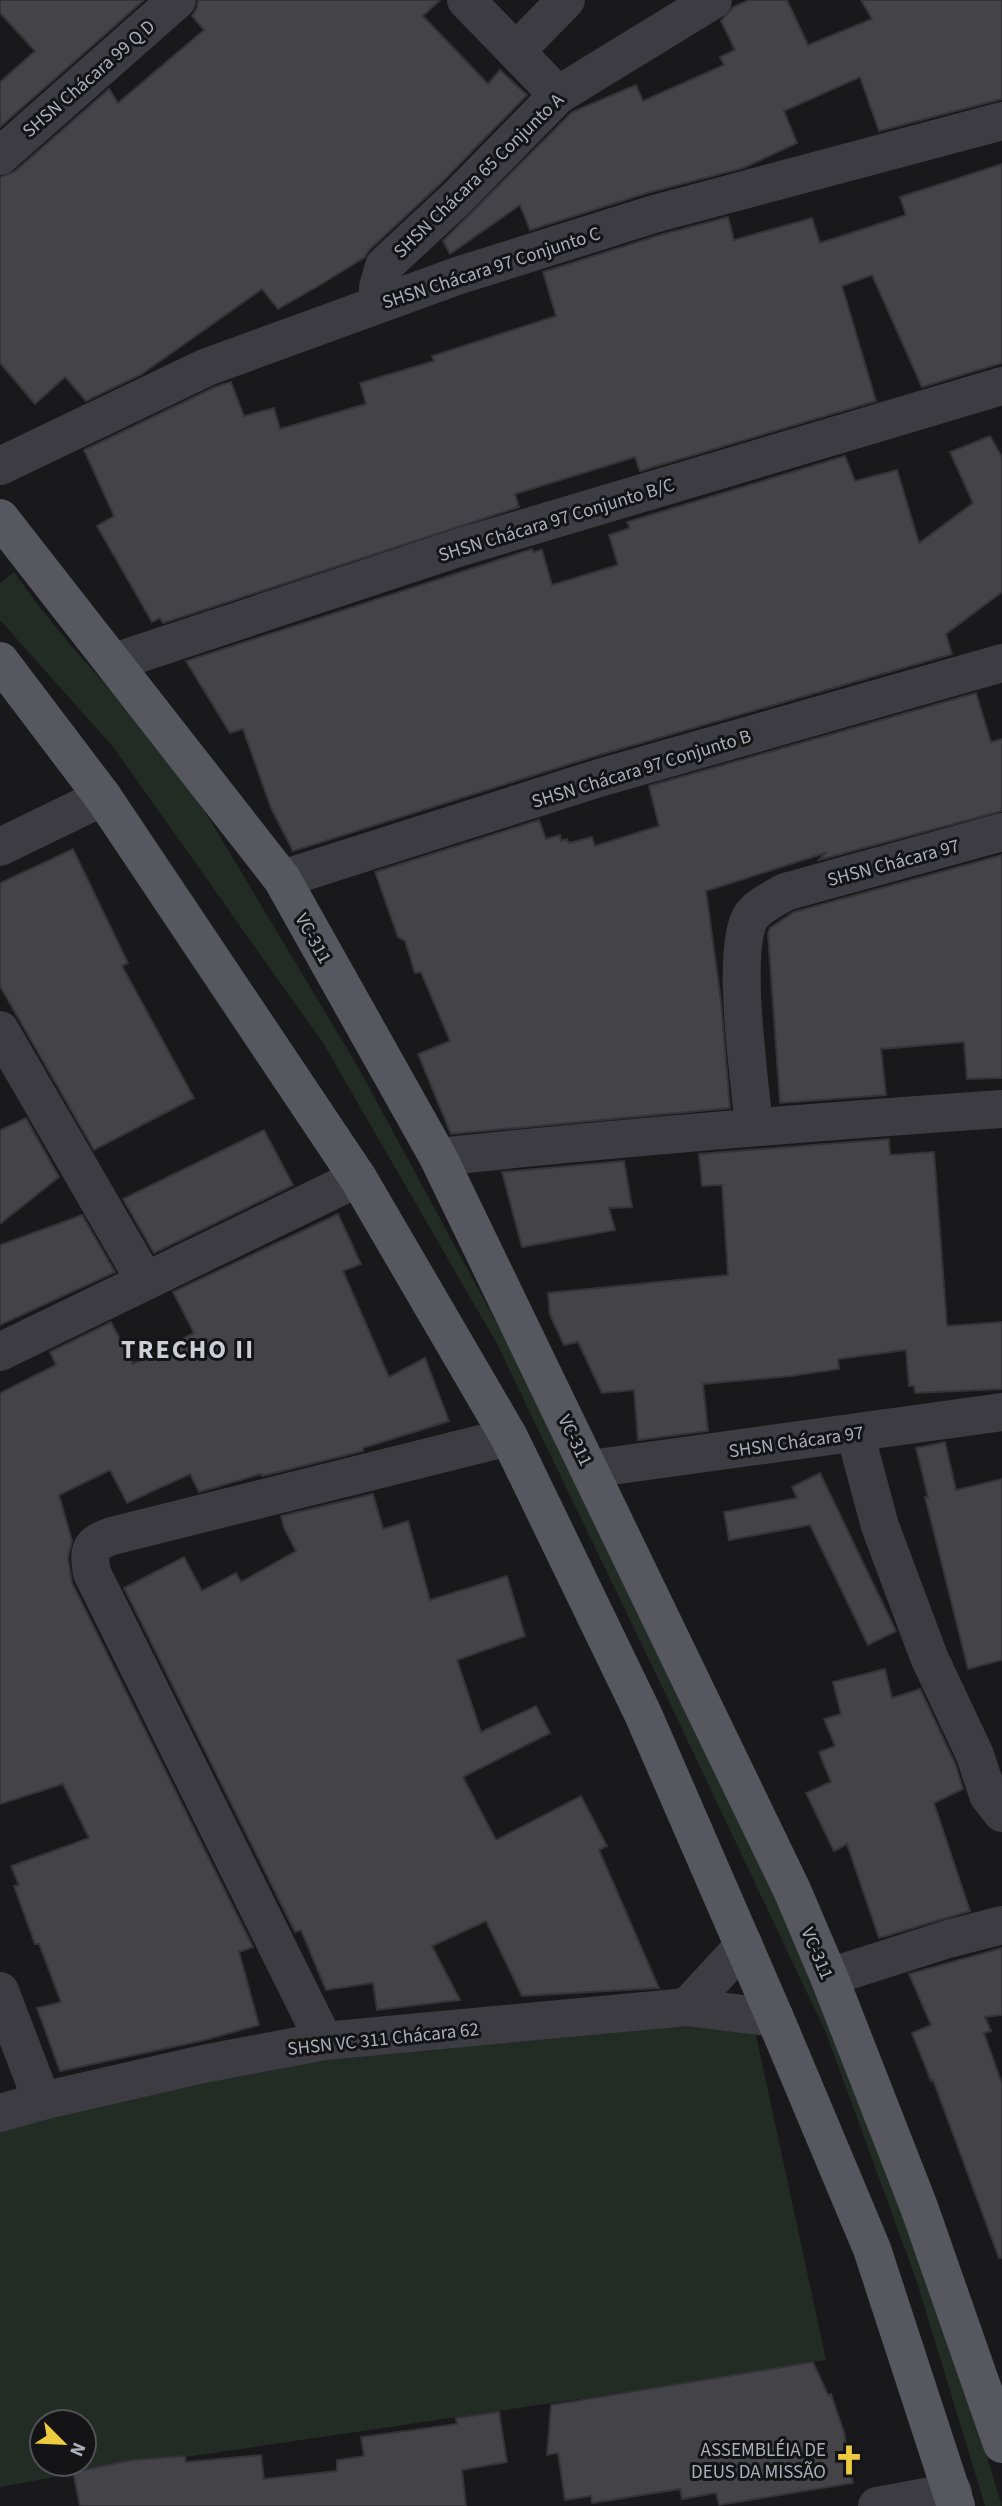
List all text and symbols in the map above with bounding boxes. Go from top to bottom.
street label: SHSN Chácara 99 Q D [17,14,161,144]
street label: SHSN Chácara 65 Conjunto A [388,87,571,265]
street label: SHSN Chácara 97 Conjunto C [379,220,604,316]
street label: SHSN Chácara 97 Conjunto B/C [435,472,678,569]
street label: SHSN Chácara 97 Conjunto B [528,723,754,816]
street label: SHSN Chácara 97 [824,833,963,894]
street label: VC-311 [288,908,338,969]
district label: TRECHO II [121,1331,255,1368]
street label: VC-311 [551,1410,599,1471]
street label: SHSN Chácara 97 [727,1420,865,1465]
street label: VC-311 [794,1923,840,1984]
street label: SHSN VC 311 Chácara 62 [286,2016,480,2063]
north arrow [28,2408,98,2478]
place label: ASSEMBLÉIA DE DEUS DA MISSÃO [691,2437,826,2486]
text: N [62,2438,92,2461]
church icon: ASSEMBLÉIA DE DEUS DA MISSÃO [832,2443,866,2477]

